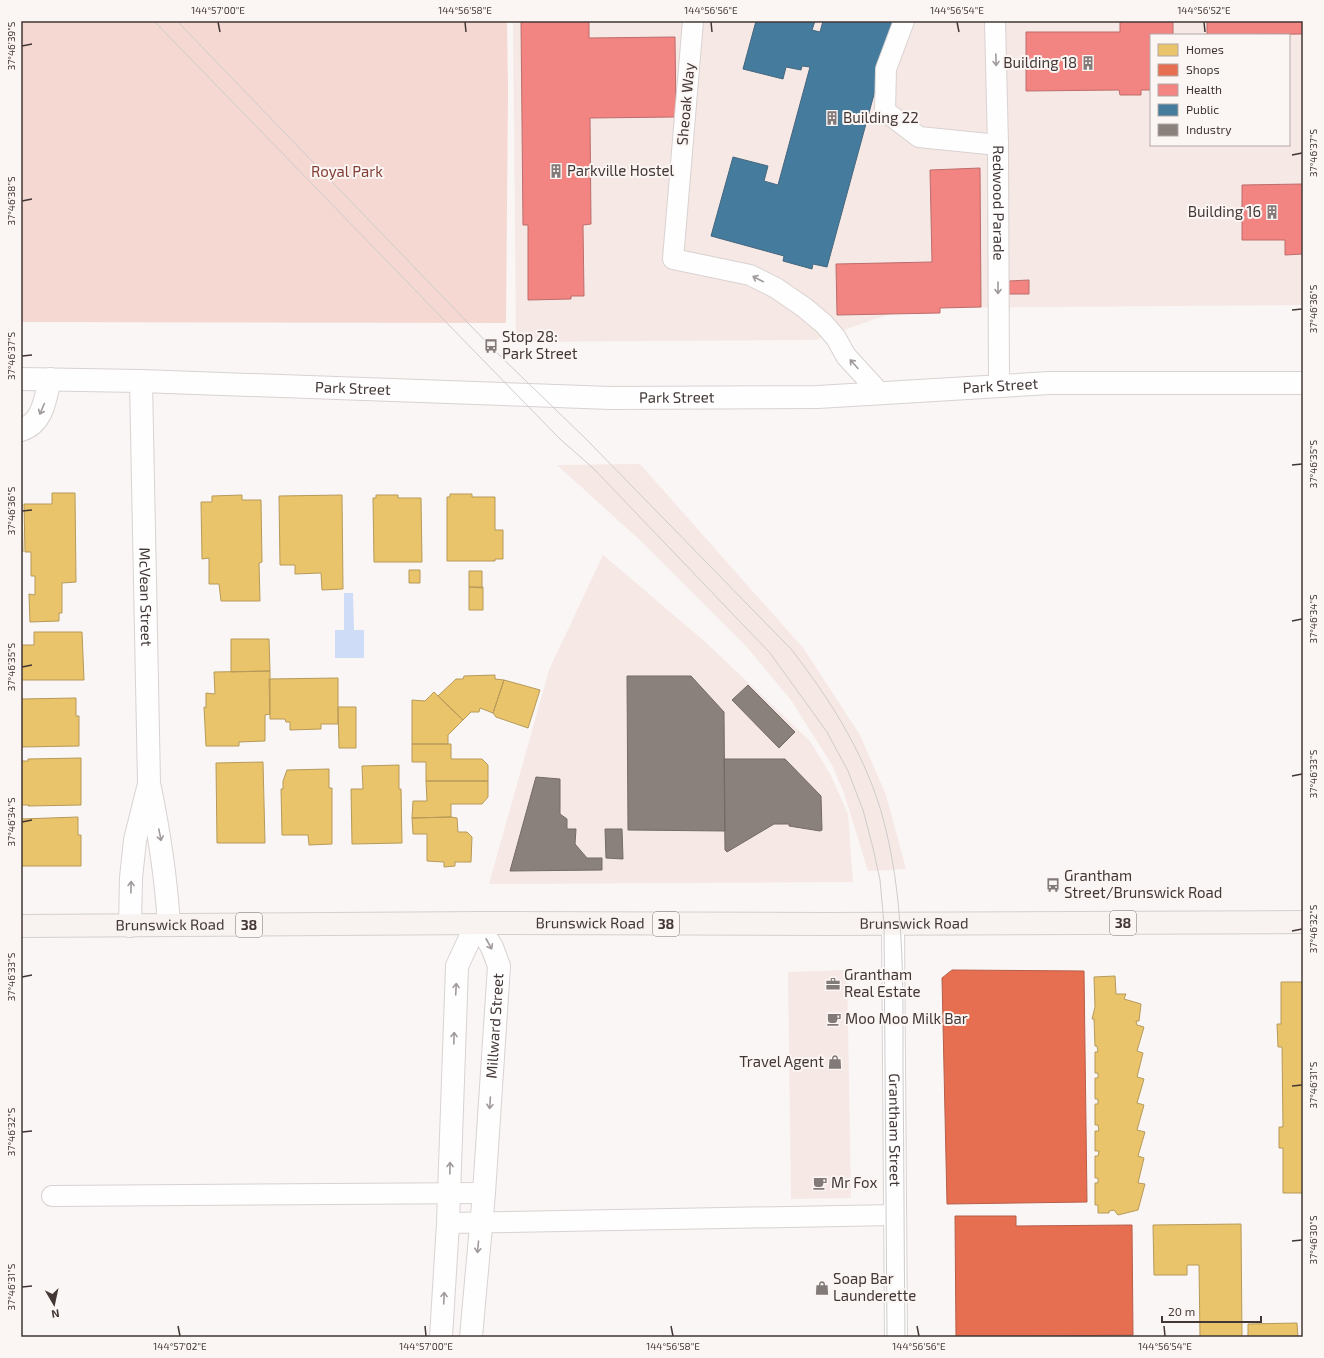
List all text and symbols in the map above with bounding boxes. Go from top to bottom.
text: 144°57'00"E [191,4,245,16]
text: 144°56'58"E [438,4,492,16]
text: 144°56'56"E [684,4,738,16]
text: 144°56'54"E [930,4,984,16]
text: 144°56'52"E [1177,4,1231,16]
text: 37°46'39"S [5,21,17,70]
legend [1150,34,1290,146]
text: Homes [1186,42,1224,56]
one-way arrow [992,53,1000,66]
place label: Building 18 [1003,53,1077,71]
building icon: Building 18 [1080,55,1096,71]
street label: Sheoak Way [672,62,698,146]
text: Shops [1186,62,1220,76]
text: Health [1186,82,1222,96]
text: Public [1186,102,1219,116]
place label: Building 22 [843,108,919,126]
building icon: Building 22 [824,110,840,126]
text: Industry [1186,122,1232,136]
text: 37°46'37"S [1307,129,1319,177]
street label: Redwood Parade [990,145,1008,261]
place label: Parkville Hostel [567,161,675,179]
park label: Royal Park [311,162,383,180]
building icon: Parkville Hostel [548,163,564,179]
text: 37°46'38"S [5,176,17,226]
place label: Building 16 [1188,202,1261,220]
building icon: Building 16 [1264,204,1280,220]
one-way arrow [753,275,765,282]
one-way arrow [994,281,1002,294]
text: 37°46'36"S [1307,284,1319,333]
place label: Stop 28: Park Street [502,327,578,362]
text: 37°46'37"S [5,332,17,380]
bus stop icon: Stop 28: Park Street [483,338,499,354]
one-way arrow [849,359,858,369]
street label: Park Street [962,374,1039,396]
street label: Park Street [315,377,391,398]
street label: Park Street [639,387,715,406]
one-way arrow [37,403,45,415]
text: 37°46'35"S [1307,439,1319,488]
text: 37°46'36"S [5,486,17,535]
street label: McVean Street [136,547,156,647]
text: 37°46'34"S [1307,594,1319,644]
text: 37°46'35"S [5,642,17,691]
text: 37°46'33"S [1307,749,1319,798]
text: 37°46'34"S [5,797,17,847]
one-way arrow [156,828,164,841]
place label: Grantham Street/Brunswick Road [1064,866,1222,901]
bus stop icon: Grantham Street/Brunswick Road [1045,877,1061,893]
one-way arrow [127,881,134,894]
text: 37°46'32"S [1307,904,1319,953]
road number: 38 [1110,911,1136,935]
road number: 38 [653,912,679,936]
road number: 38 [236,913,262,937]
street label: Brunswick Road [535,913,645,931]
street label: Brunswick Road [859,913,969,932]
street label: Brunswick Road [115,915,225,933]
one-way arrow [486,938,494,950]
text: 37°46'33"S [5,952,17,1001]
place label: Grantham Real Estate [844,965,921,1000]
street label: Millward Street [482,972,507,1079]
office icon: Grantham Real Estate [825,976,841,992]
one-way arrow [453,983,460,996]
place label: Moo Moo Milk Bar [845,1009,968,1027]
cafe icon: Moo Moo Milk Bar [826,1011,842,1027]
one-way arrow [450,1032,458,1045]
place label: Travel Agent [739,1052,824,1070]
shop icon: Travel Agent [827,1054,843,1070]
text: 37°46'31"S [1307,1061,1319,1108]
street label: Grantham Street [886,1073,905,1187]
one-way arrow [487,1096,494,1109]
text: 37°46'32"S [5,1107,17,1156]
one-way arrow [446,1162,454,1175]
place label: Mr Fox [831,1173,877,1191]
cafe icon: Mr Fox [812,1175,828,1191]
text: 37°46'30"S [1307,1215,1319,1265]
one-way arrow [475,1240,482,1253]
text: 37°46'31"S [5,1263,17,1310]
place label: Soap Bar Launderette [833,1269,916,1304]
shop icon: Soap Bar Launderette [814,1280,830,1296]
north arrow [34,1284,74,1324]
one-way arrow [440,1292,447,1305]
scale bar [1162,1298,1261,1324]
text: 20 m [1168,1304,1195,1318]
text: N [51,1307,61,1321]
text: 144°57'02"E [153,1340,207,1352]
text: 144°57'00"E [399,1340,453,1352]
text: 144°56'58"E [646,1340,700,1352]
text: 144°56'56"E [892,1340,946,1352]
text: 144°56'54"E [1138,1340,1192,1352]

